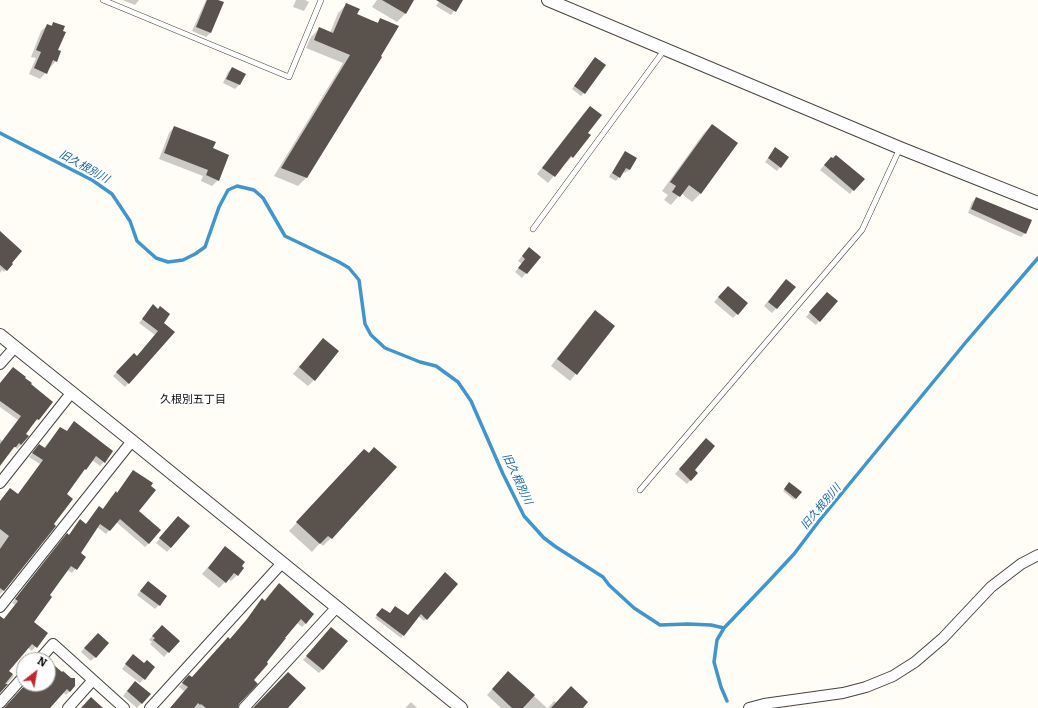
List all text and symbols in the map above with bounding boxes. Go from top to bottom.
water label: 旧久根別川 [57,148,111,186]
district label: 久根別五丁目 [160,393,226,407]
water label: 旧久根別川 [499,451,535,507]
water label: 旧久根別川 [798,482,844,532]
north arrow [16,652,56,692]
text: N [35,654,49,670]

